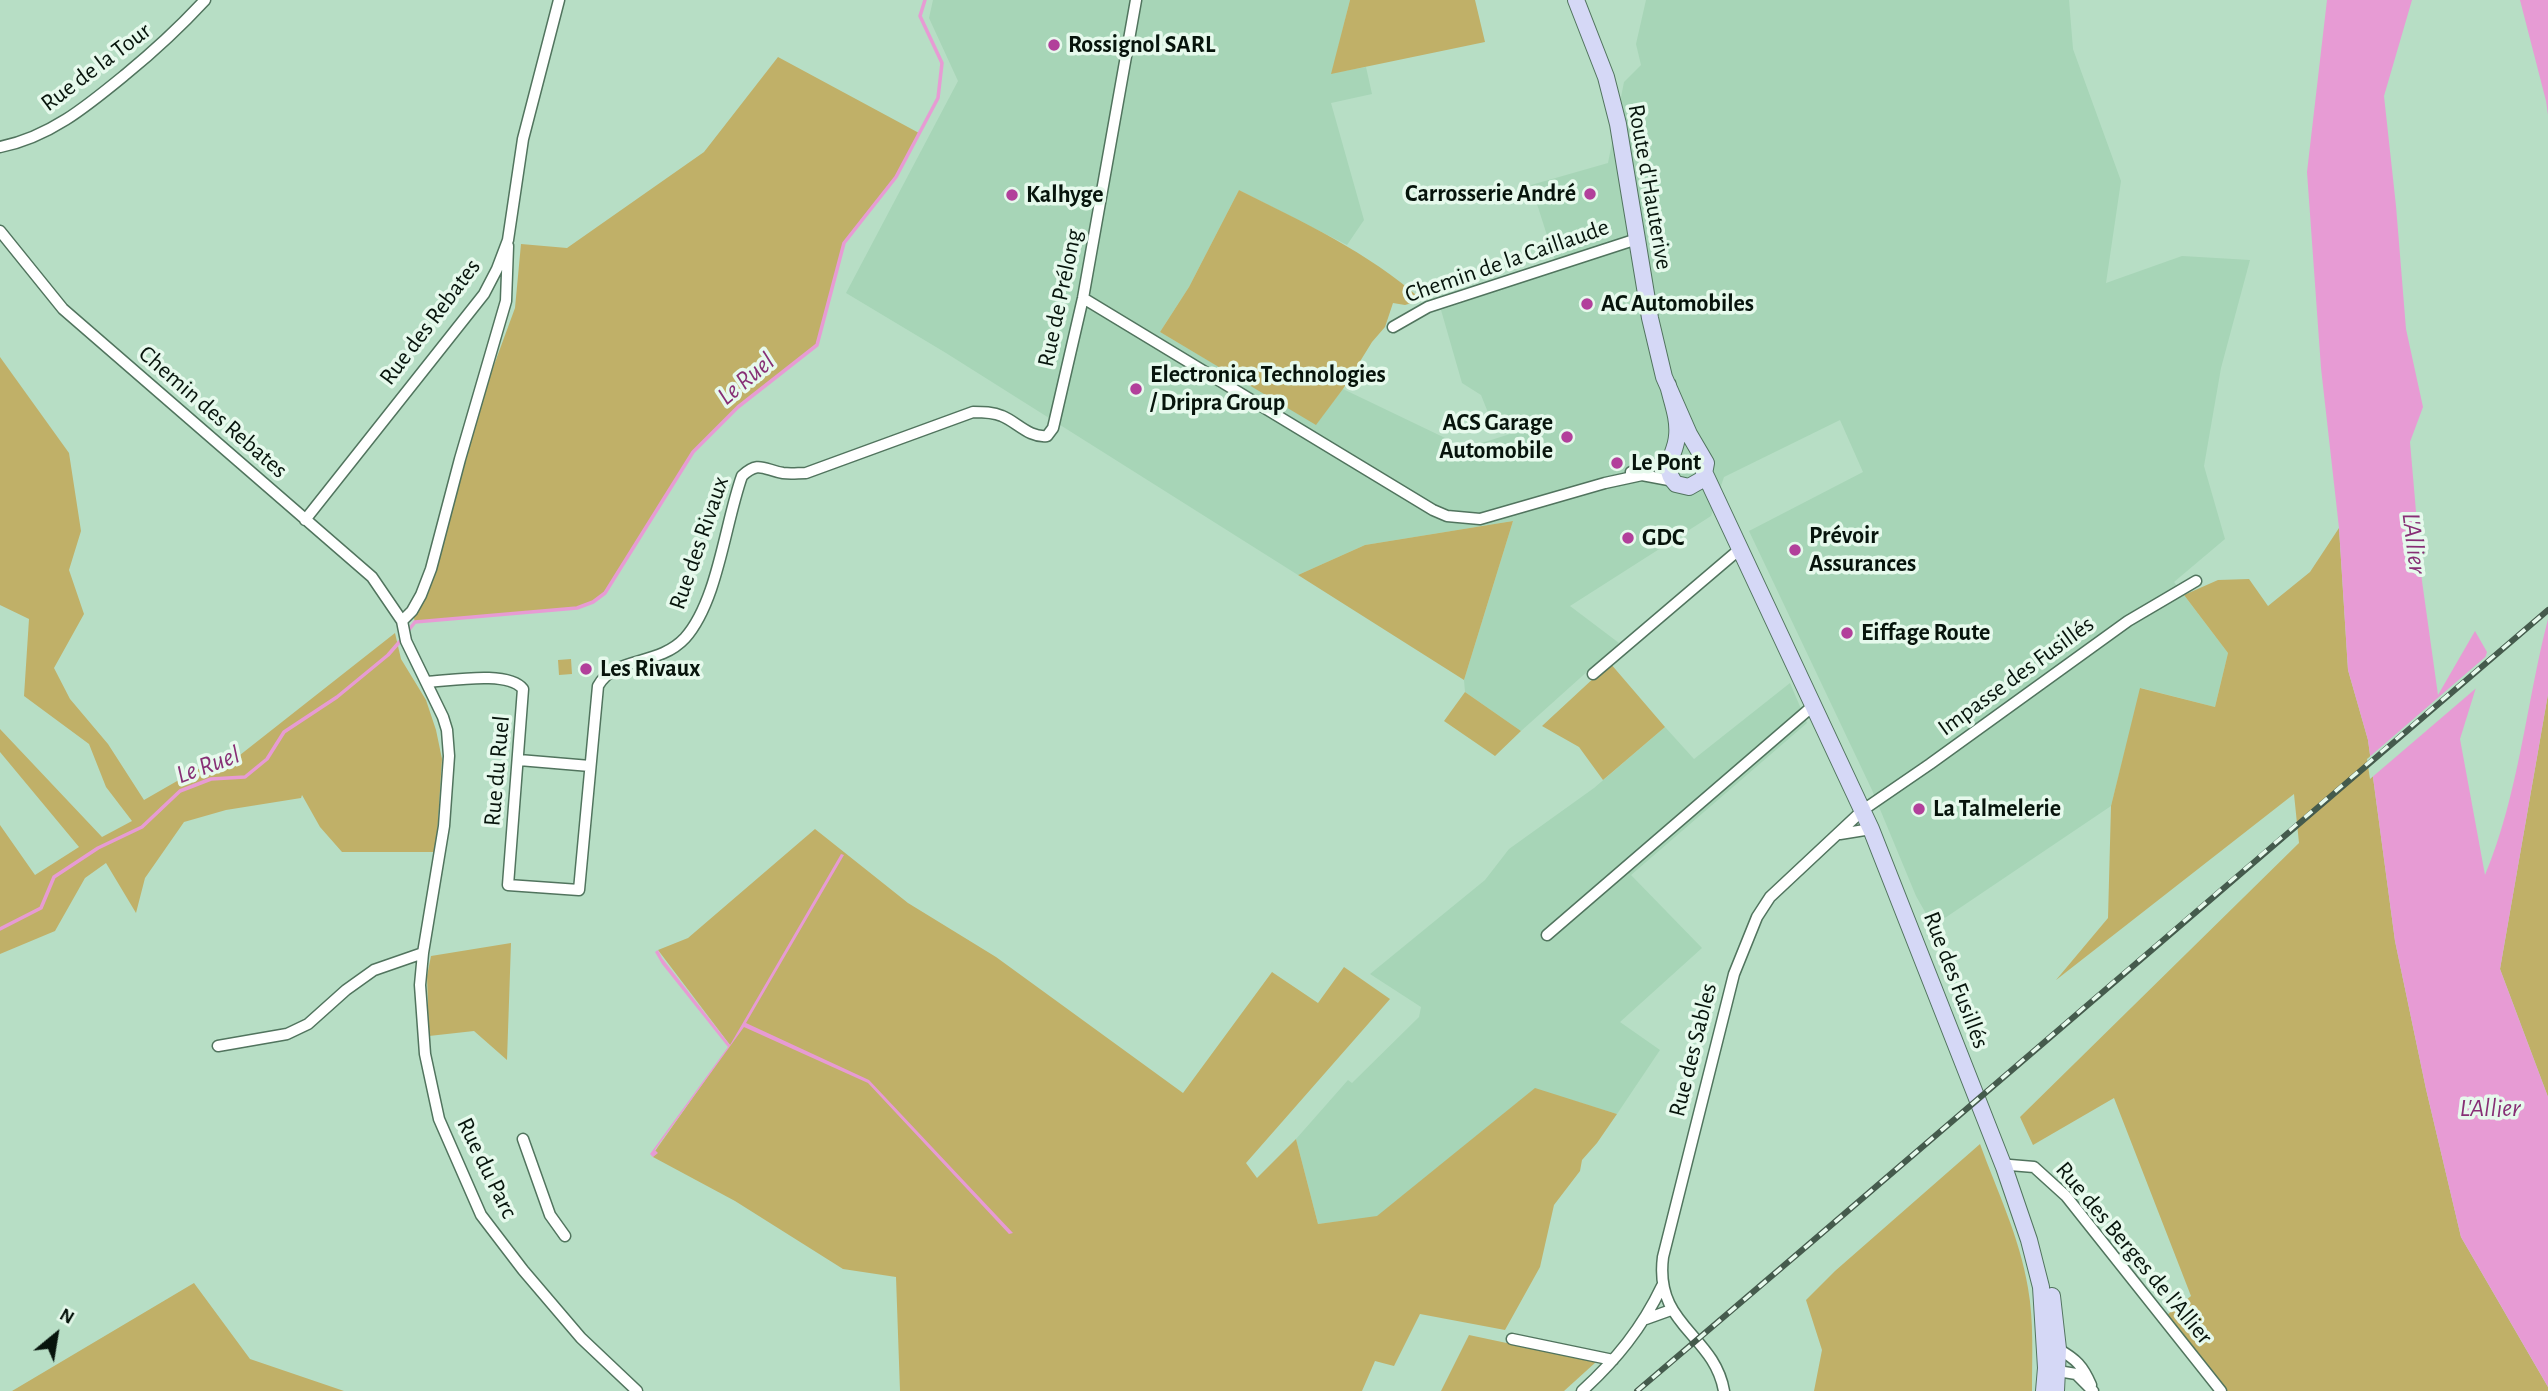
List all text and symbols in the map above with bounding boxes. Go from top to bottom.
street label: Rue de la Tour [35,16,157,118]
place label: Rossignol SARL [1068,31,1215,59]
marker: Rossignol SARL [1046,37,1062,53]
street label: Route d'Hauterive [1621,102,1679,272]
place label: Carrosserie André [1405,180,1576,208]
place label: Kalhyge [1026,181,1104,209]
marker: Carrosserie André [1582,186,1598,202]
marker: Kalhyge [1004,187,1020,203]
street label: Chemin de la Caillaude [1401,213,1613,309]
street label: Rue de Prélong [1031,227,1089,369]
street label: Rue des Rebates [373,253,487,391]
place label: AC Automobiles [1601,290,1754,318]
marker: AC Automobiles [1579,296,1595,312]
street label: Chemin des Rebates [133,339,293,485]
water label: Le Ruel [711,346,781,412]
place label: Electronica Technologies / Dripra Group [1150,361,1386,417]
marker: Electronica Technologies / Dripra Group [1128,381,1144,397]
place label: ACS Garage Automobile [1439,409,1553,465]
marker: ACS Garage Automobile [1559,429,1575,445]
place label: Le Pont [1631,449,1701,477]
marker: Le Pont [1609,455,1625,471]
street label: Rue des Rivaux [663,473,735,613]
water label: L'Allier [2395,511,2433,575]
place label: Prévoir Assurances [1809,522,1916,578]
place label: GDC [1642,524,1684,552]
marker: GDC [1620,530,1636,546]
marker: Prévoir Assurances [1787,542,1803,558]
street label: Impasse des Fusillés [1932,610,2100,742]
place label: Eiffage Route [1861,619,1990,647]
marker: Eiffage Route [1839,625,1855,641]
place label: Les Rivaux [600,655,700,683]
marker: Les Rivaux [578,661,594,677]
street label: Rue du Ruel [478,715,516,827]
water label: Le Ruel [172,739,244,791]
place label: La Talmelerie [1933,795,2061,823]
marker: La Talmelerie [1911,801,1927,817]
street label: Rue des Fusillés [1917,907,1995,1053]
street label: Rue des Sables [1663,980,1723,1120]
water label: L'Allier [2459,1092,2521,1124]
street label: Rue du Parc [450,1113,524,1223]
street label: Rue des Berges de l'Allier [2049,1156,2219,1350]
north arrow [21,1300,91,1370]
text: N [56,1305,77,1328]

